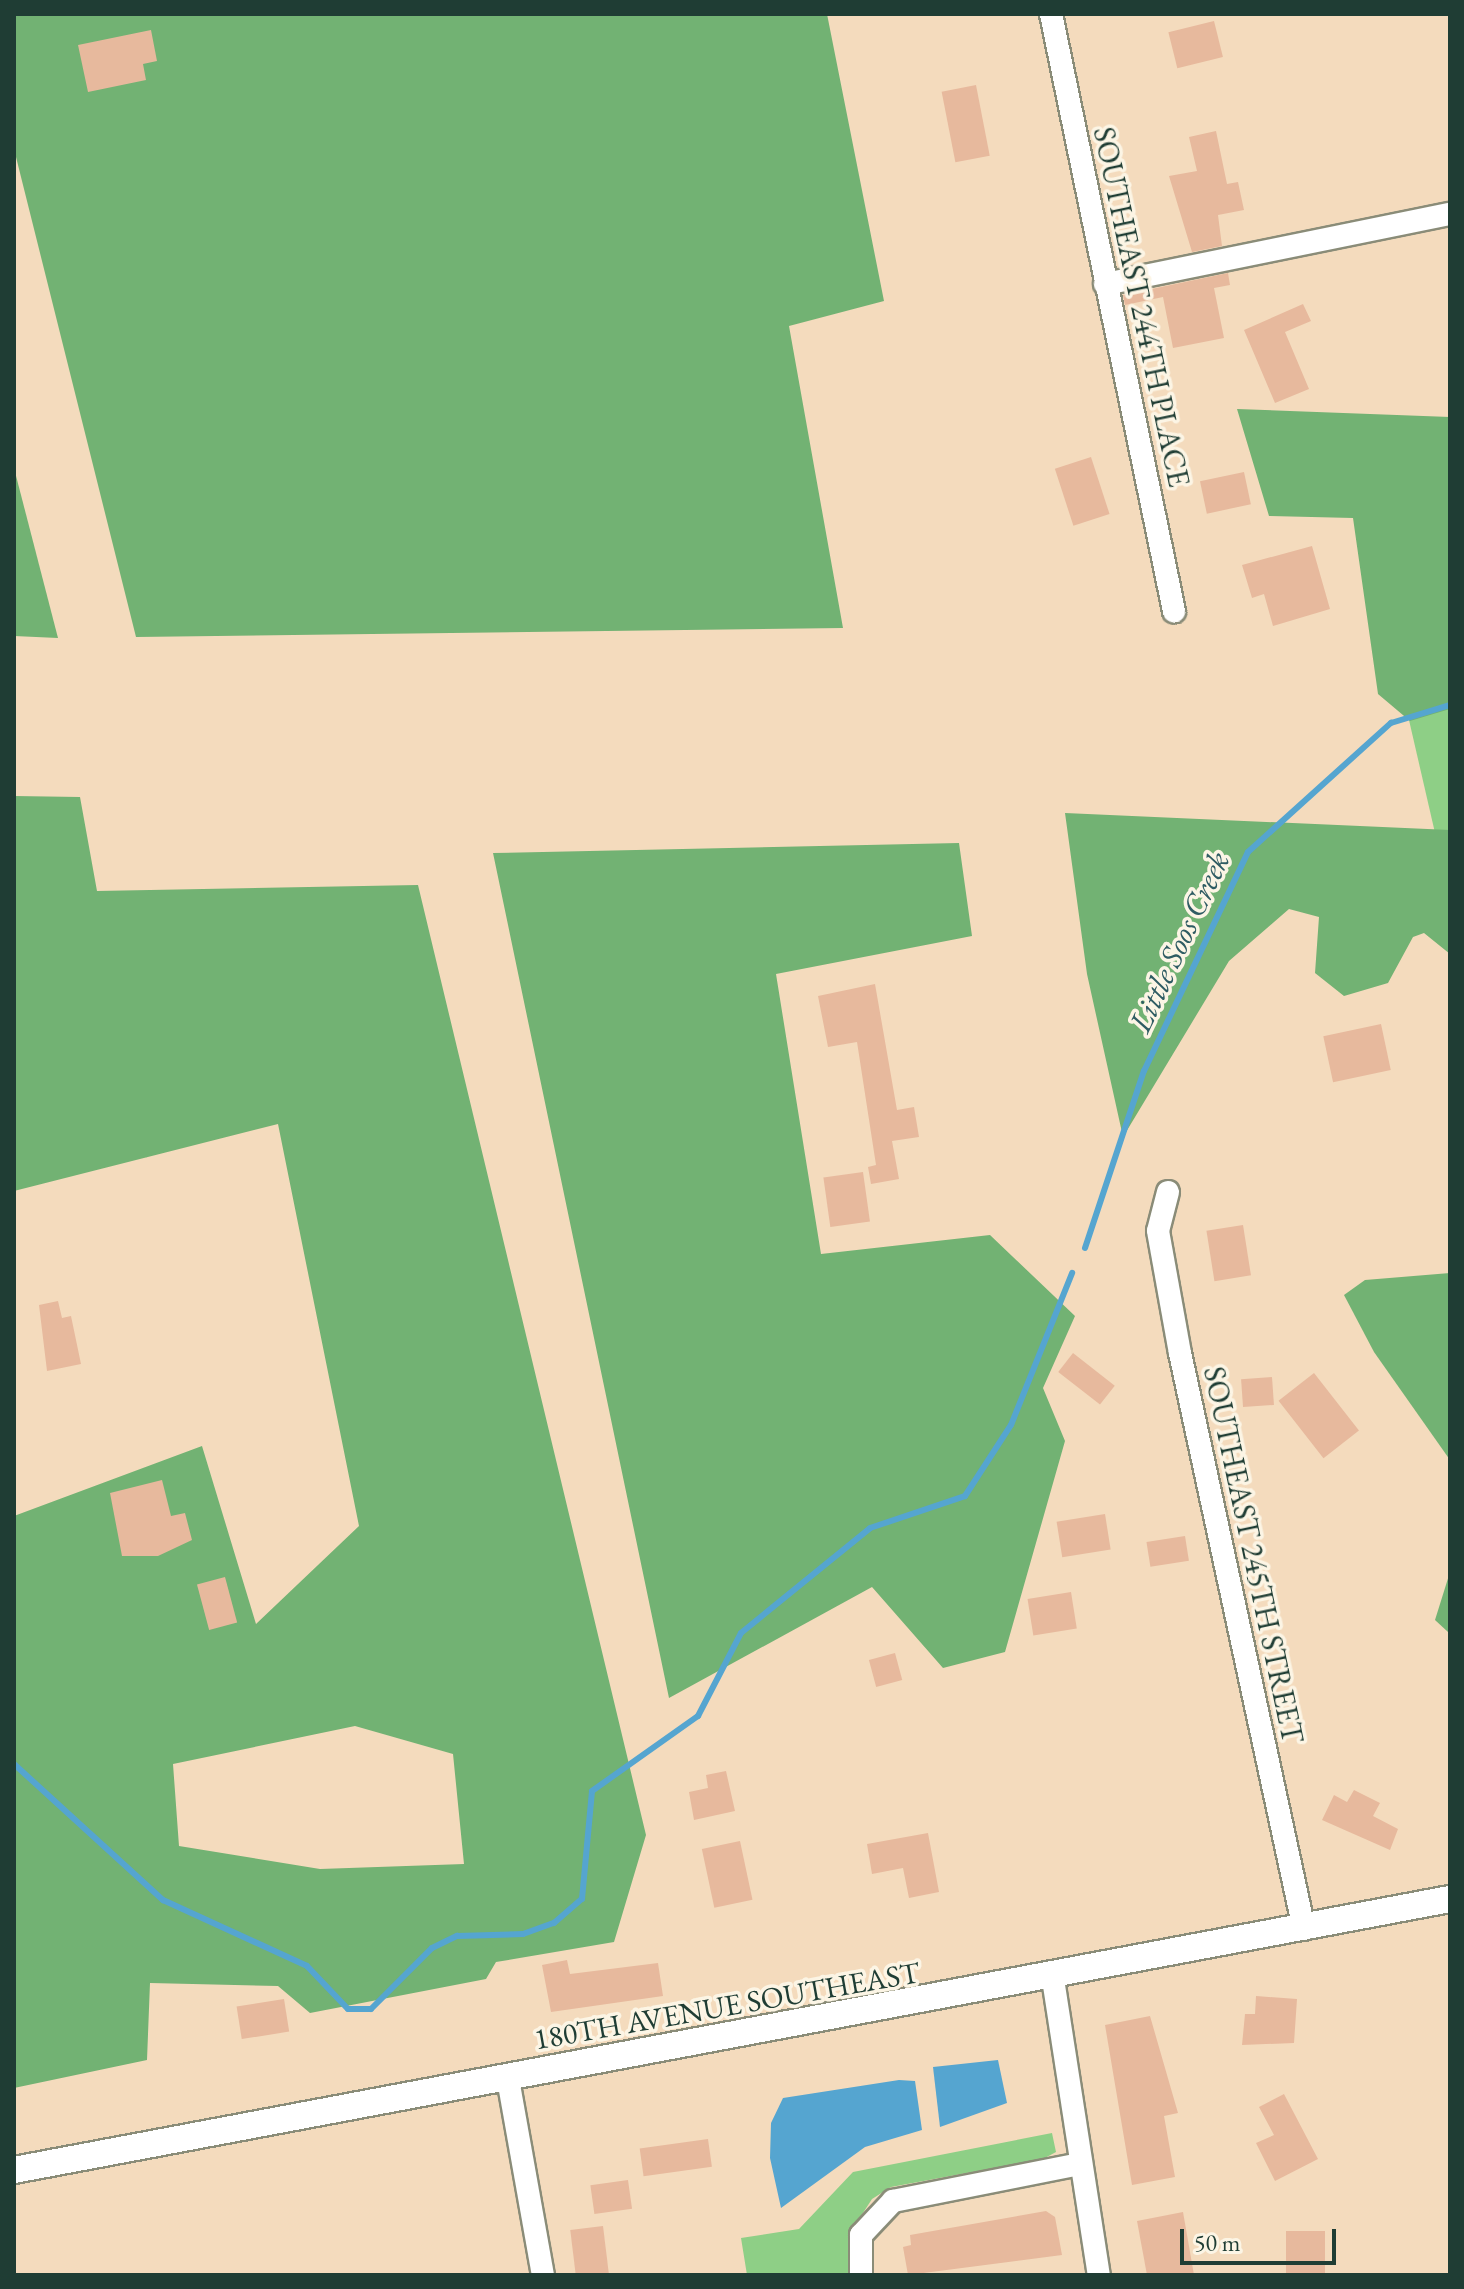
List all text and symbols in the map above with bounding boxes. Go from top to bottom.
street label: SOUTHEAST 244TH PLACE [1085,124,1197,490]
water label: Little Soos Creek [1120,846,1238,1038]
street label: SOUTHEAST 245TH STREET [1195,1363,1311,1747]
street label: 180TH AVENUE SOUTHEAST [531,1954,923,2058]
scale bar [1184,2213,1340,2263]
text: 50 m [1194,2227,1241,2258]

